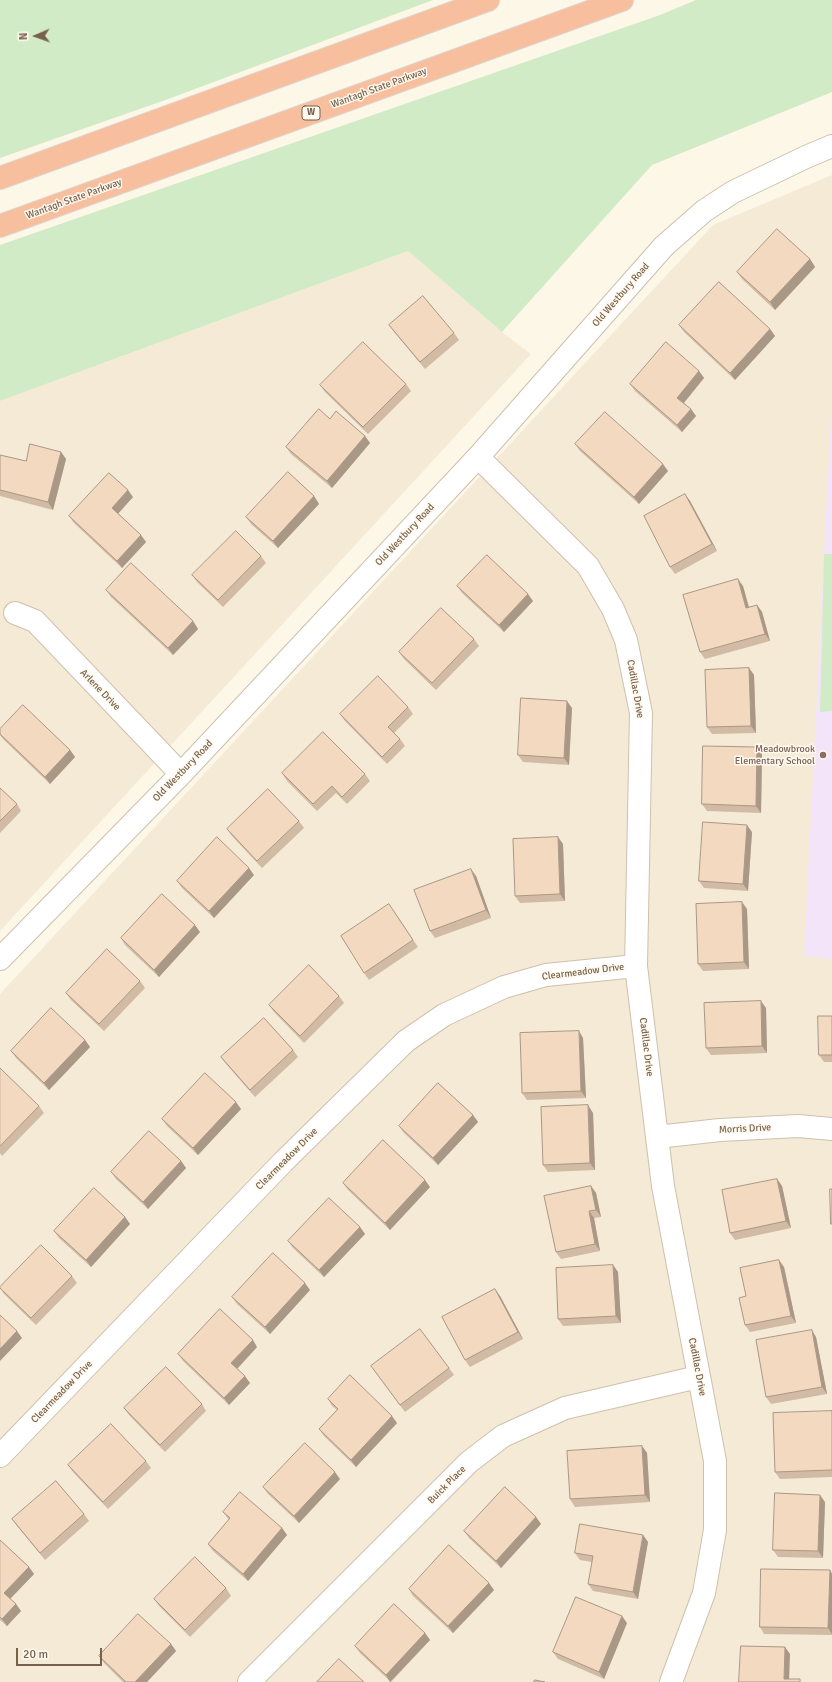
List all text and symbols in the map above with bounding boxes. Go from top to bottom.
north arrow [16,16,56,56]
text: N [17,32,30,40]
street label: Wantagh State Parkway [330,65,428,111]
road number: W [302,106,320,120]
street label: Wantagh State Parkway [25,176,123,222]
street label: Old Westbury Road [590,261,652,329]
street label: Old Westbury Road [373,501,437,569]
street label: Cadillac Drive [624,659,646,719]
street label: Arlene Drive [77,667,123,713]
street label: Old Westbury Road [151,738,215,804]
place label: Meadowbrook Elementary School [735,743,815,766]
marker: Meadowbrook Elementary School [818,750,828,760]
street label: Clearmeadow Drive [541,961,625,983]
street label: Cadillac Drive [636,1017,656,1077]
street label: Morris Drive [718,1122,772,1136]
street label: Clearmeadow Drive [253,1125,321,1193]
street label: Cadillac Drive [685,1337,709,1397]
street label: Clearmeadow Drive [29,1358,95,1426]
street label: Buick Place [425,1463,469,1507]
scale bar [18,1640,104,1666]
text: 20 m [23,1647,48,1662]

